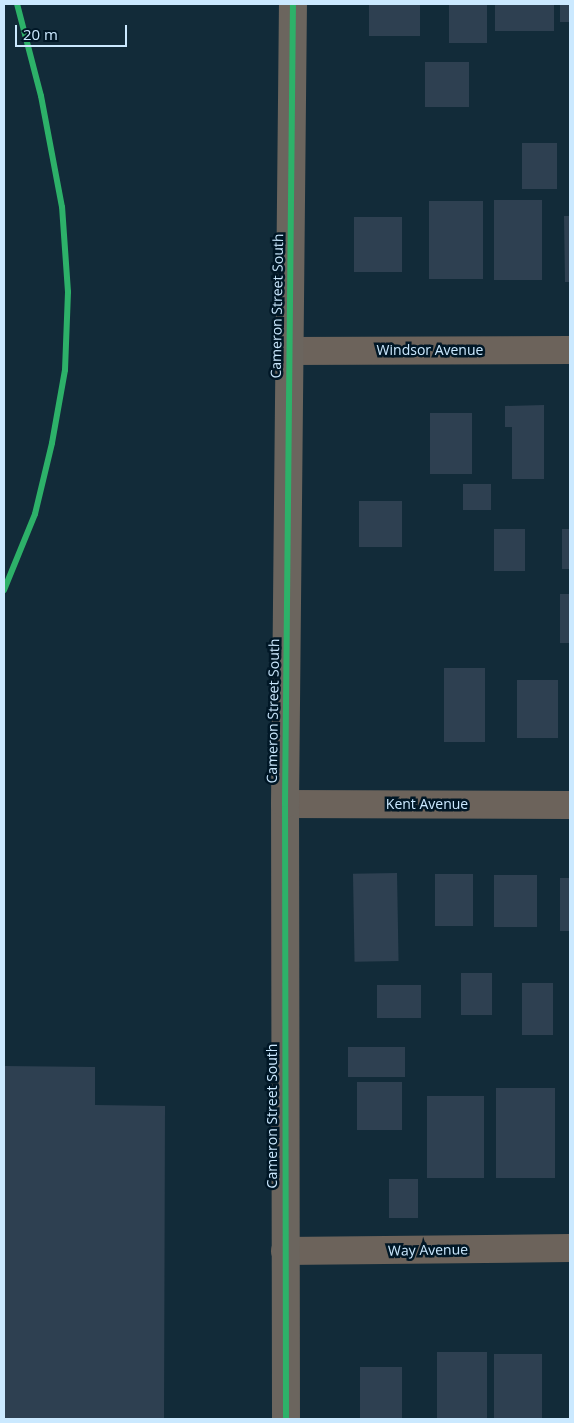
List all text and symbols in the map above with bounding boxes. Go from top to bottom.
scale bar [18,15,130,47]
text: 20 m [23,24,58,44]
street label: Cameron Street South [267,233,287,379]
street label: Windsor Avenue [377,342,483,358]
street label: Cameron Street South [263,638,283,784]
street label: Kent Avenue [386,796,468,812]
street label: Cameron Street South [264,1044,280,1188]
street label: Way Avenue [388,1241,468,1259]

